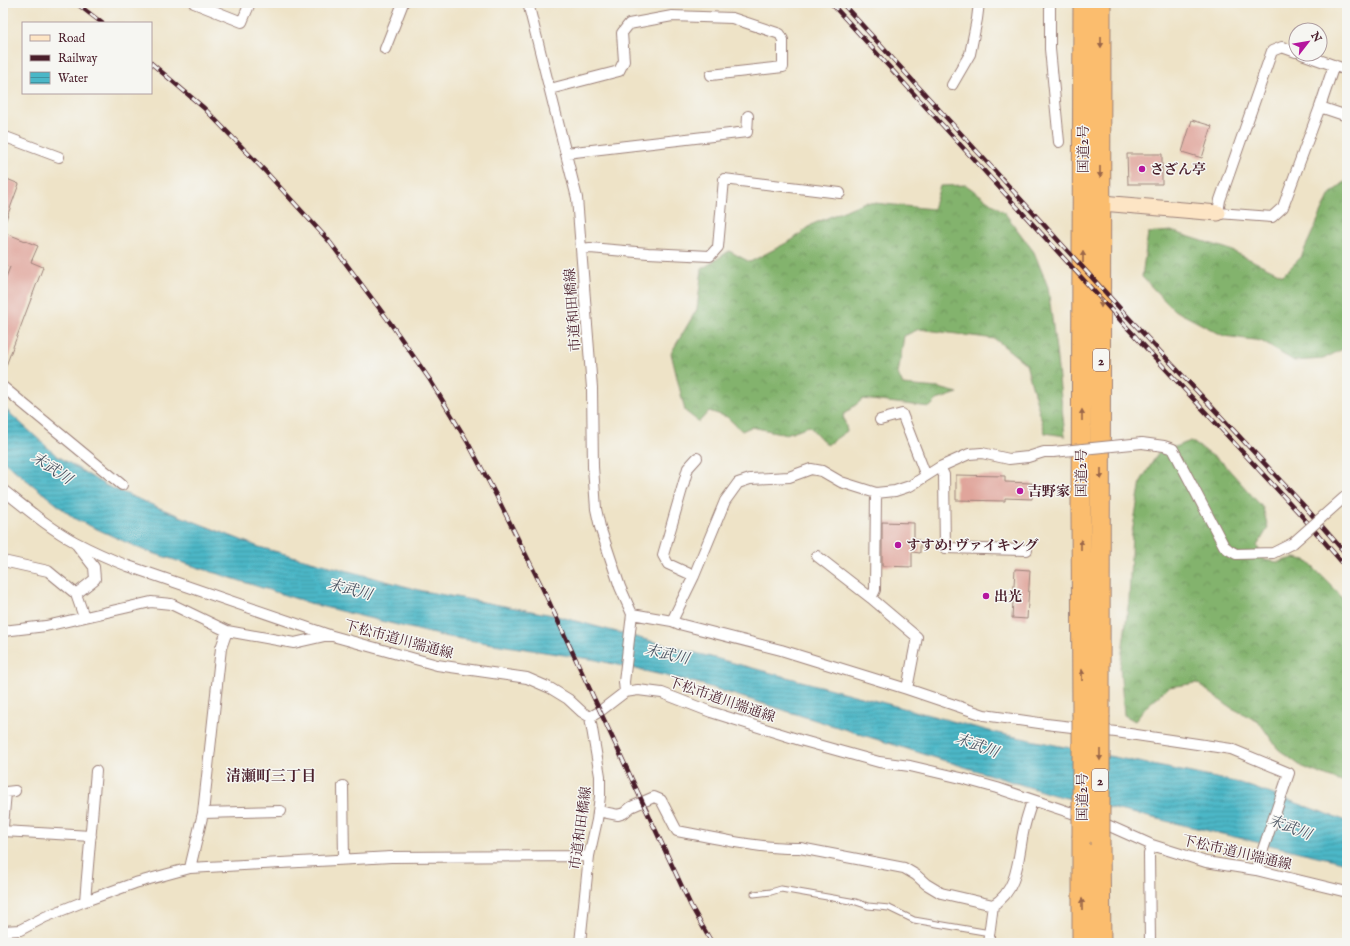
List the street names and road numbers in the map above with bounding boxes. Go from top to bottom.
street label: 国道2号 [1075,125,1093,173]
street label: 市道和田橋線 [561,267,585,352]
road number: 2 [1093,349,1109,371]
street label: 国道2号 [1073,449,1091,497]
street label: 下松市道川端通線 [342,617,455,663]
street label: 下松市道川端通線 [666,673,778,727]
road number: 2 [1092,769,1108,791]
street label: 国道2号 [1074,773,1092,821]
street label: 市道和田橋線 [566,785,596,871]
street label: 下松市道川端通線 [1180,832,1293,874]

